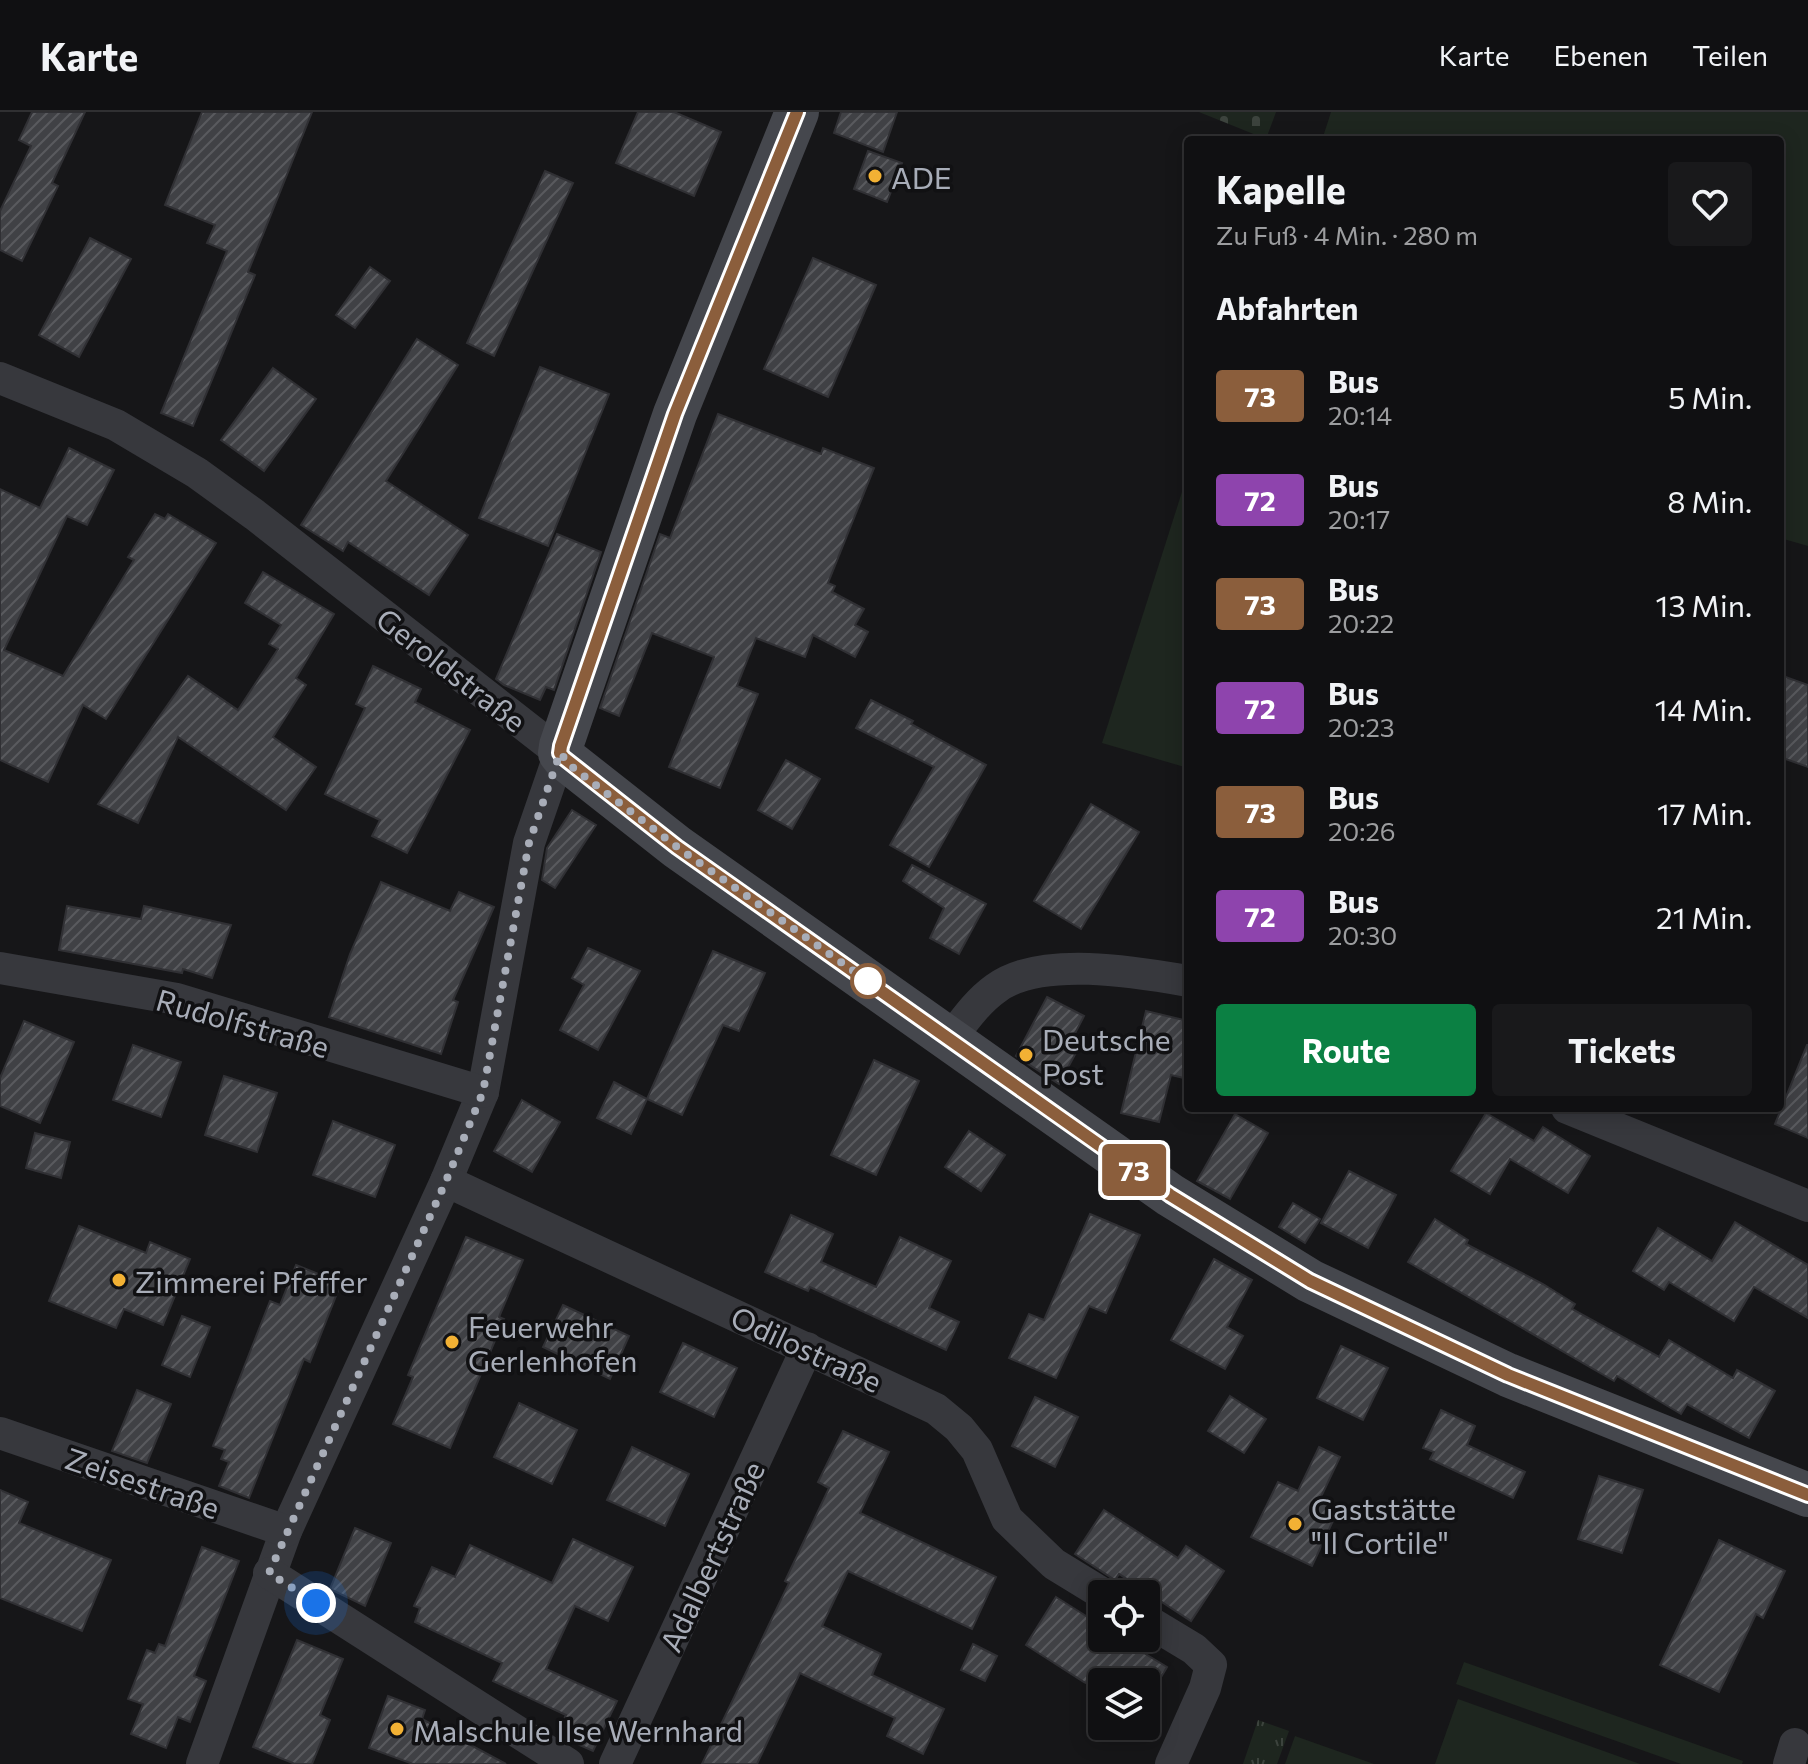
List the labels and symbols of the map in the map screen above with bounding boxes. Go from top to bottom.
place label: ADE [891,158,952,195]
marker: ADE [866,167,884,185]
street label: Geroldstraße [370,599,534,739]
unlabelled marker [851,964,885,998]
street label: Rudolfstraße [152,980,334,1064]
place label: Deutsche Post [1042,1020,1170,1091]
marker: Deutsche Post [1017,1046,1035,1064]
line badge: 73 [1098,1144,1170,1196]
place label: Zimmerei Pfeffer [135,1262,367,1299]
marker: Zimmerei Pfeffer [110,1271,128,1289]
street label: Odilostraße [726,1297,888,1399]
place label: Feuerwehr Gerlenhofen [468,1307,637,1378]
marker: Feuerwehr Gerlenhofen [443,1333,461,1351]
street label: Zeisestraße [61,1438,225,1526]
street label: Adalbertstraße [651,1455,771,1657]
place label: Gaststätte "Il Cortile" [1311,1489,1456,1560]
marker: Gaststätte "Il Cortile" [1286,1515,1304,1533]
your location [296,1583,336,1623]
place label: Malschule Ilse Wernhard [413,1711,743,1748]
marker: Malschule Ilse Wernhard [388,1720,406,1738]

